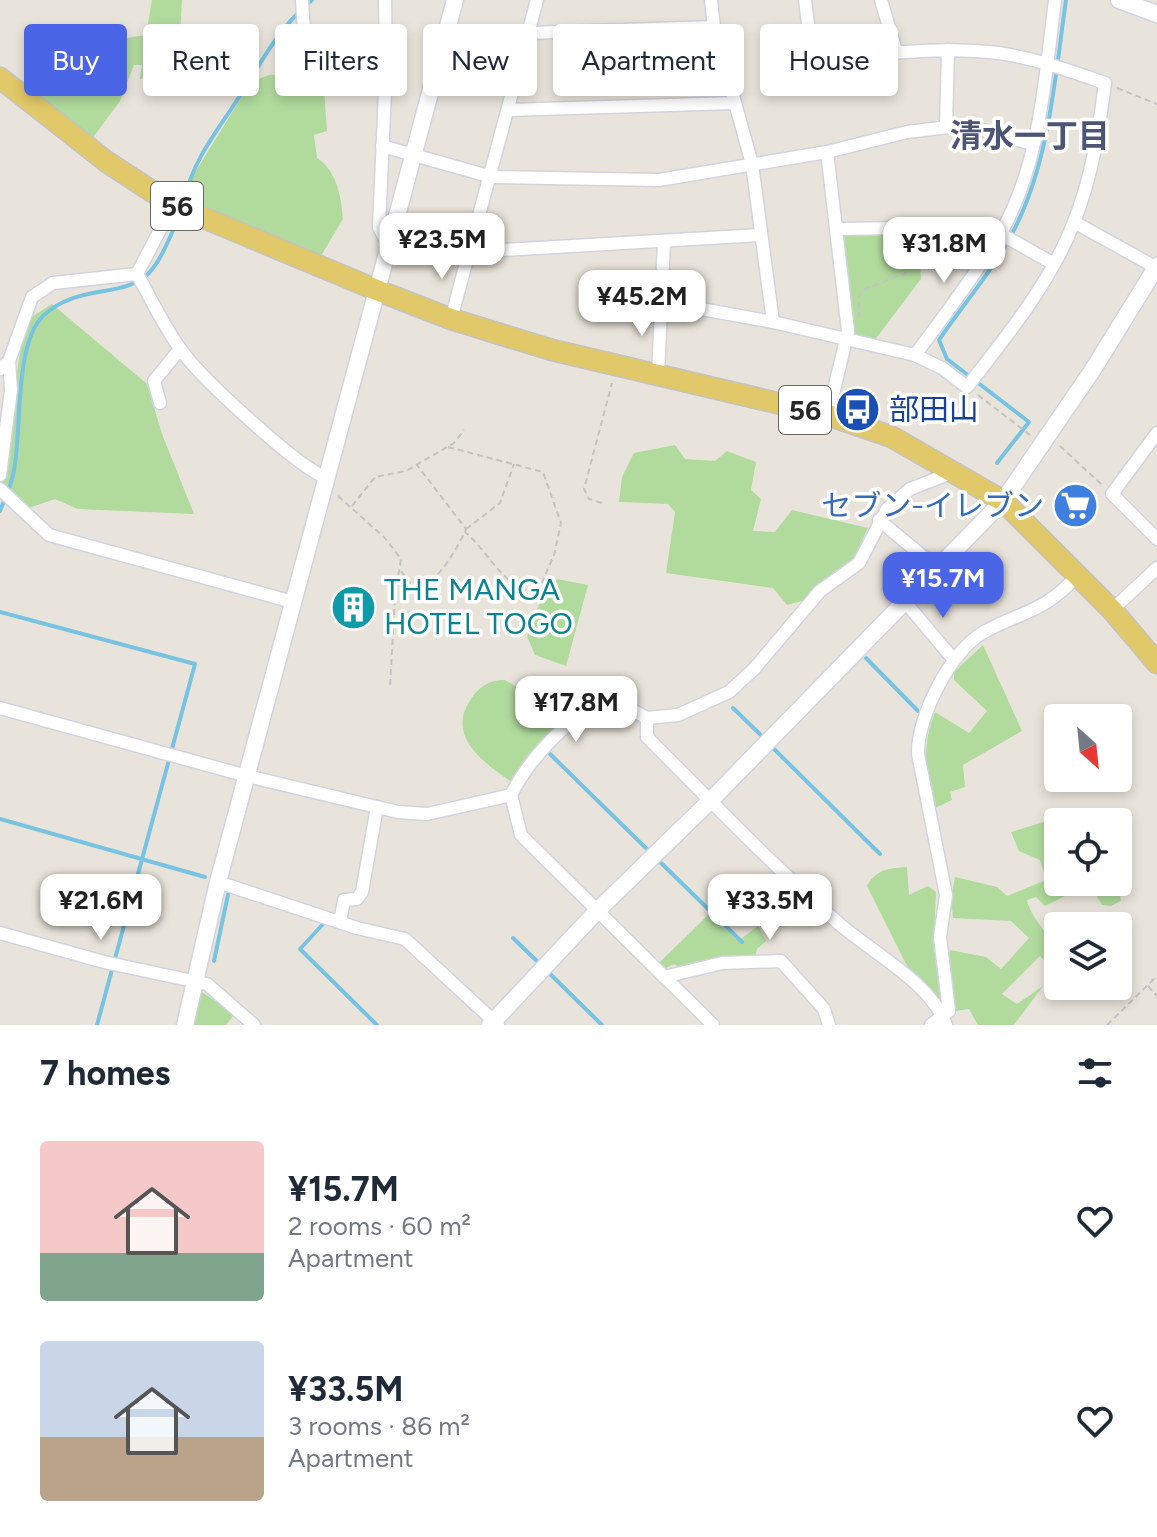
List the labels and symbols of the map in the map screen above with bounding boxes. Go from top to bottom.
district label: 清水一丁目 [950,117,1110,155]
road number: 56 [151,182,203,230]
pin: ¥23.5M [377,213,507,281]
pin: ¥31.8M [879,217,1009,285]
pin: ¥45.2M [577,270,707,338]
road number: 56 [779,386,831,434]
bus stop icon: 部田山 [834,386,882,434]
place label: 部田山 [889,391,979,428]
supermarket icon: セブン-イレブン [1051,482,1099,530]
place label: セブン-イレブン [821,487,1044,524]
pin: ¥15.7M [878,552,1008,620]
place label: THE MANGA HOTEL TOGO [384,571,573,642]
building icon: THE MANGA HOTEL TOGO [329,583,377,631]
pin: ¥17.8M [511,676,641,744]
north arrow [1044,704,1132,792]
pin: ¥21.6M [36,874,166,942]
pin: ¥33.5M [705,874,835,942]

